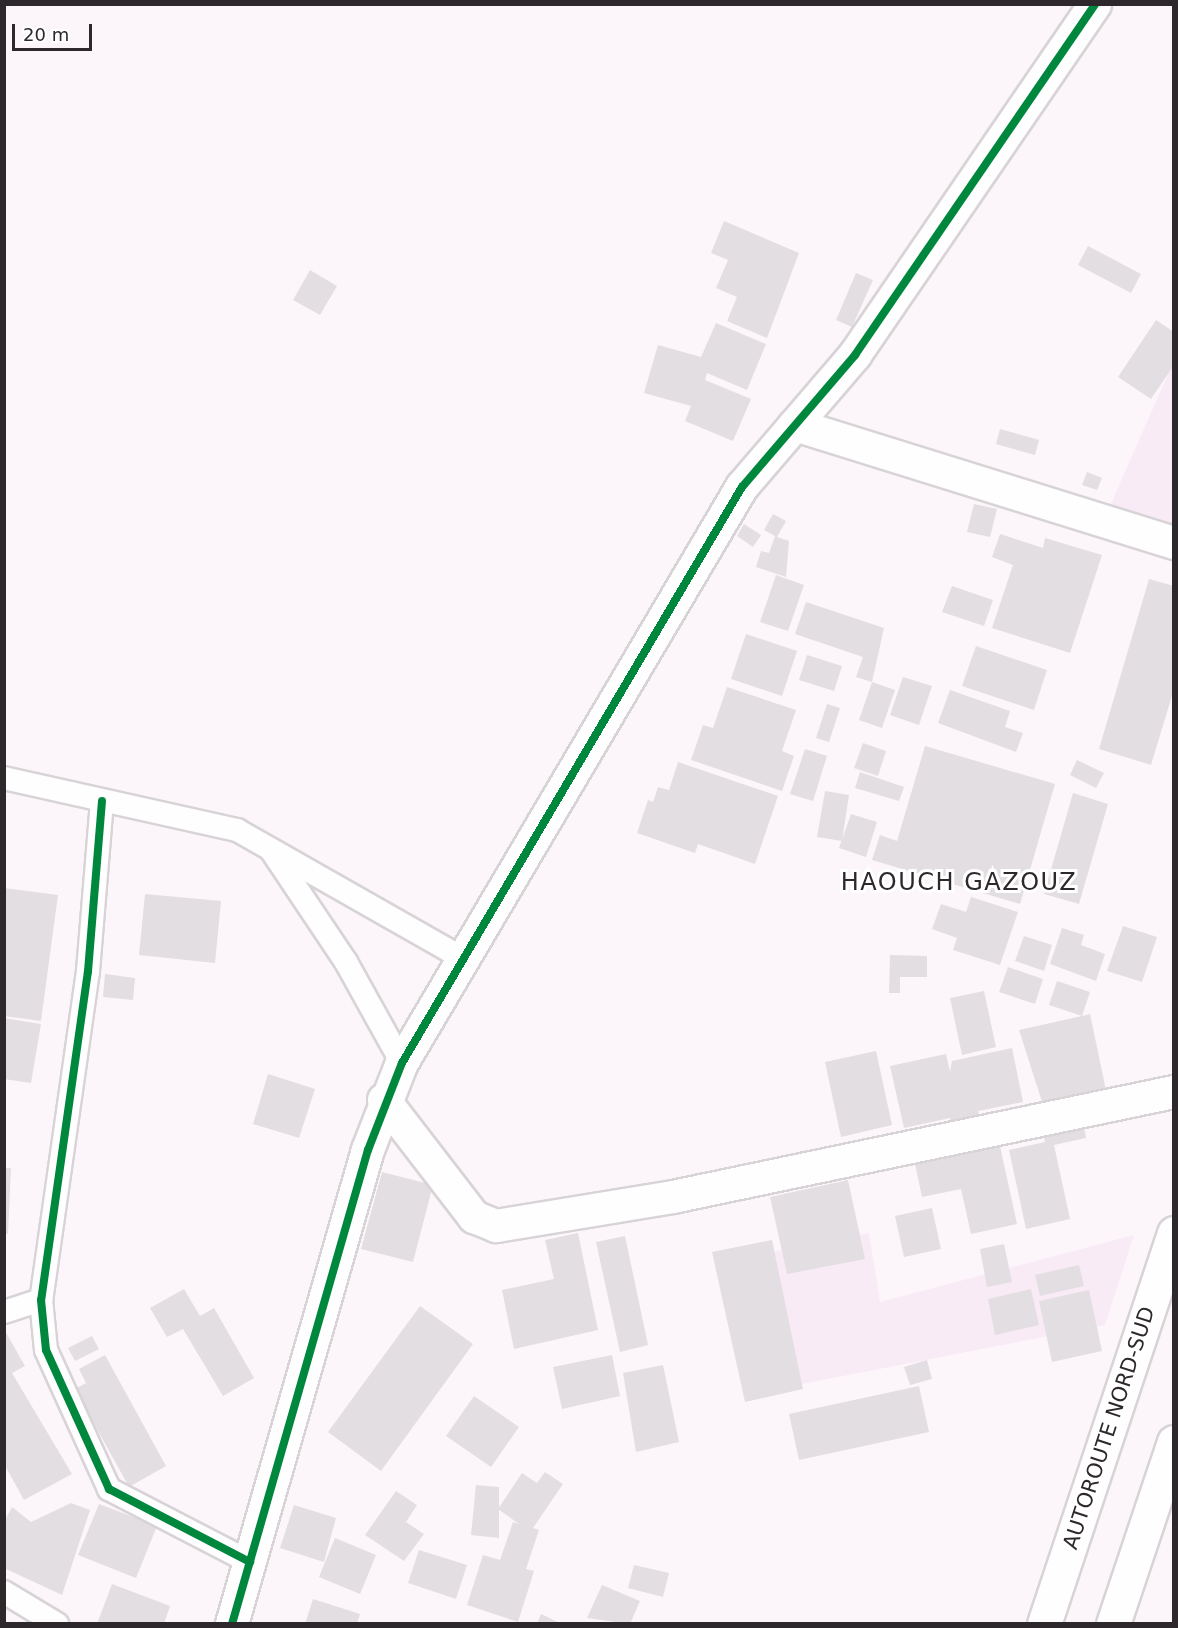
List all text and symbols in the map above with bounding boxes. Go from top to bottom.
scale bar [15,12,94,50]
text: 20 m [23,24,69,45]
district label: HAOUCH GAZOUZ [841,869,1077,897]
street label: AUTOROUTE NORD-SUD [1058,1303,1160,1553]

